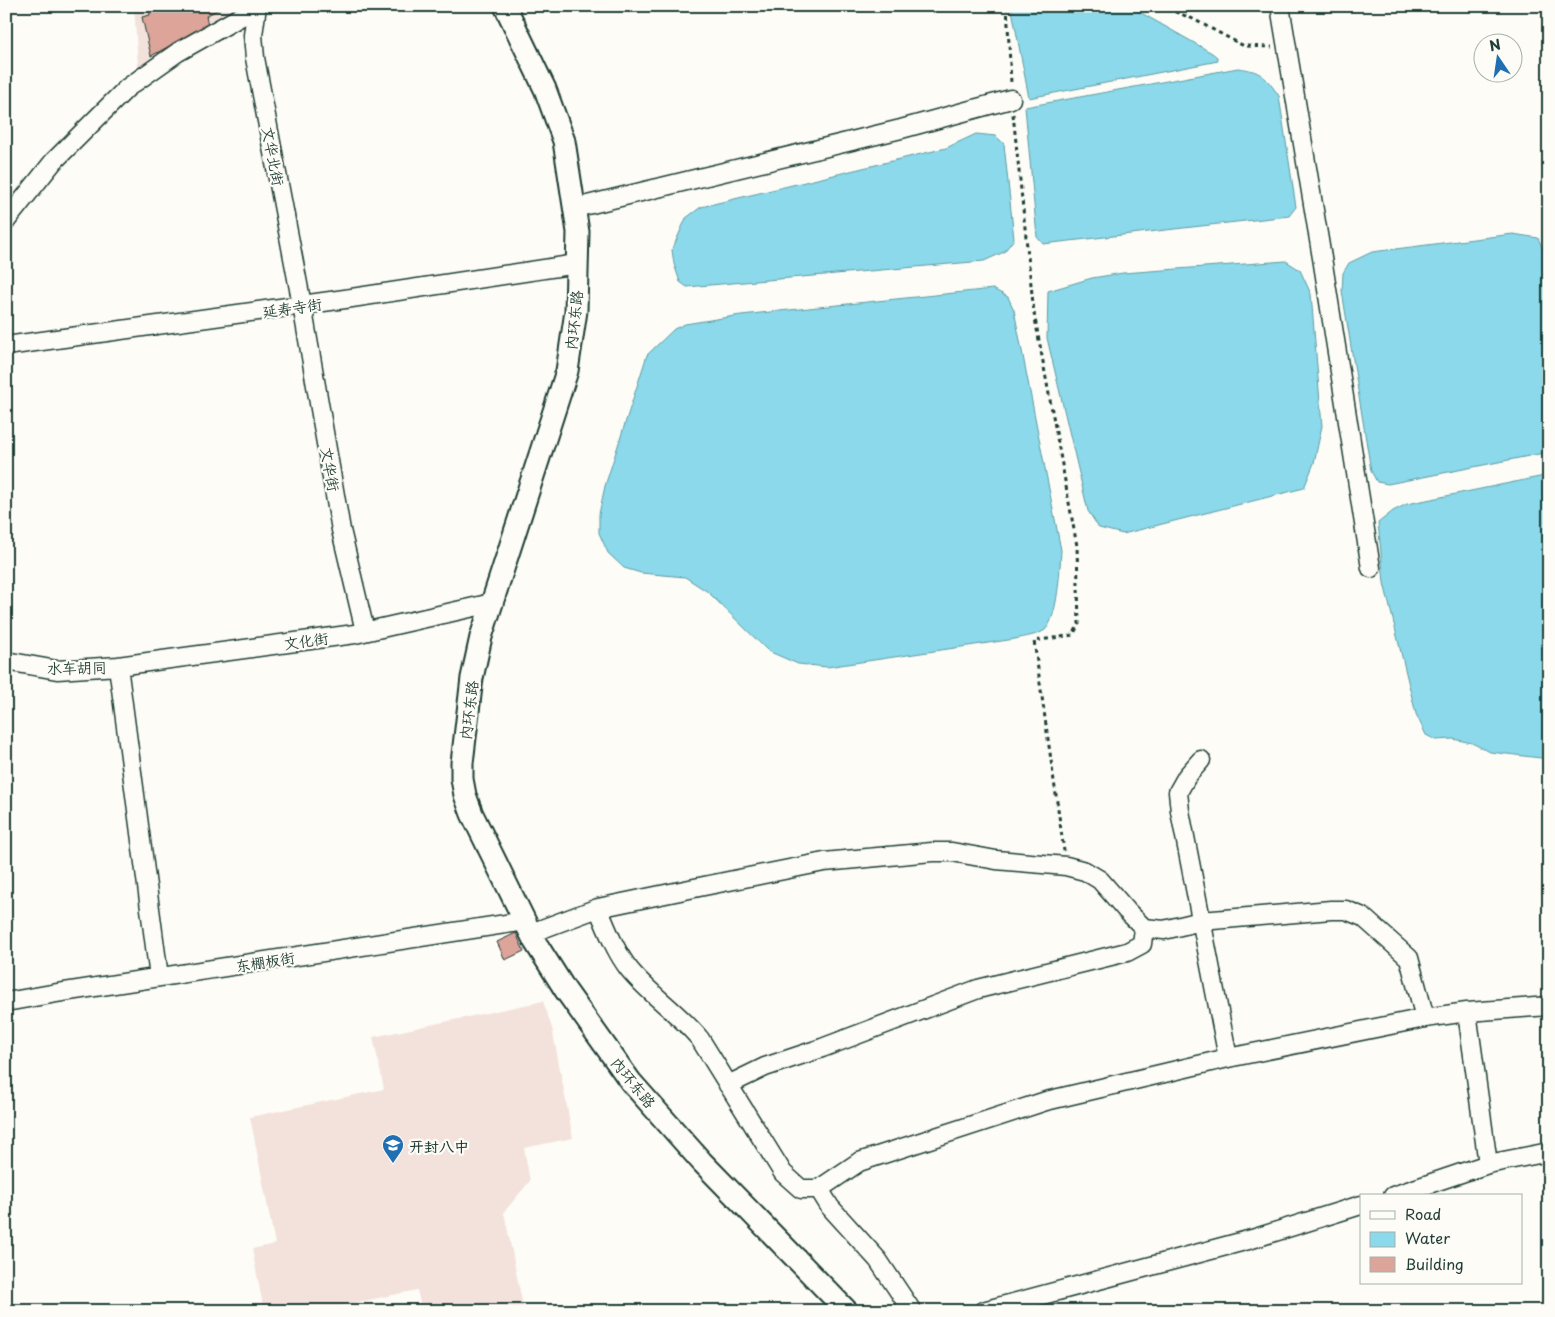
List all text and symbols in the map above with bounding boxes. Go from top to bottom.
north arrow [1472,32,1522,82]
text: N [1487,33,1503,56]
street label: 文华北街 [257,124,291,188]
street label: 内环东路 [558,289,588,351]
street label: 延寿寺街 [261,291,323,323]
street label: 文华街 [316,445,346,493]
street label: 文化街 [282,625,330,655]
street label: 水车胡同 [47,655,107,679]
street label: 内环东路 [453,679,483,741]
street label: 东棚板街 [234,945,296,977]
street label: 内环东路 [606,1051,662,1113]
school or university icon: 开封八中 [381,1133,405,1164]
place label: 开封八中 [409,1134,469,1157]
legend [1360,1194,1522,1284]
text: Road [1405,1202,1441,1225]
text: Water [1405,1226,1450,1249]
text: Building [1405,1252,1464,1275]

